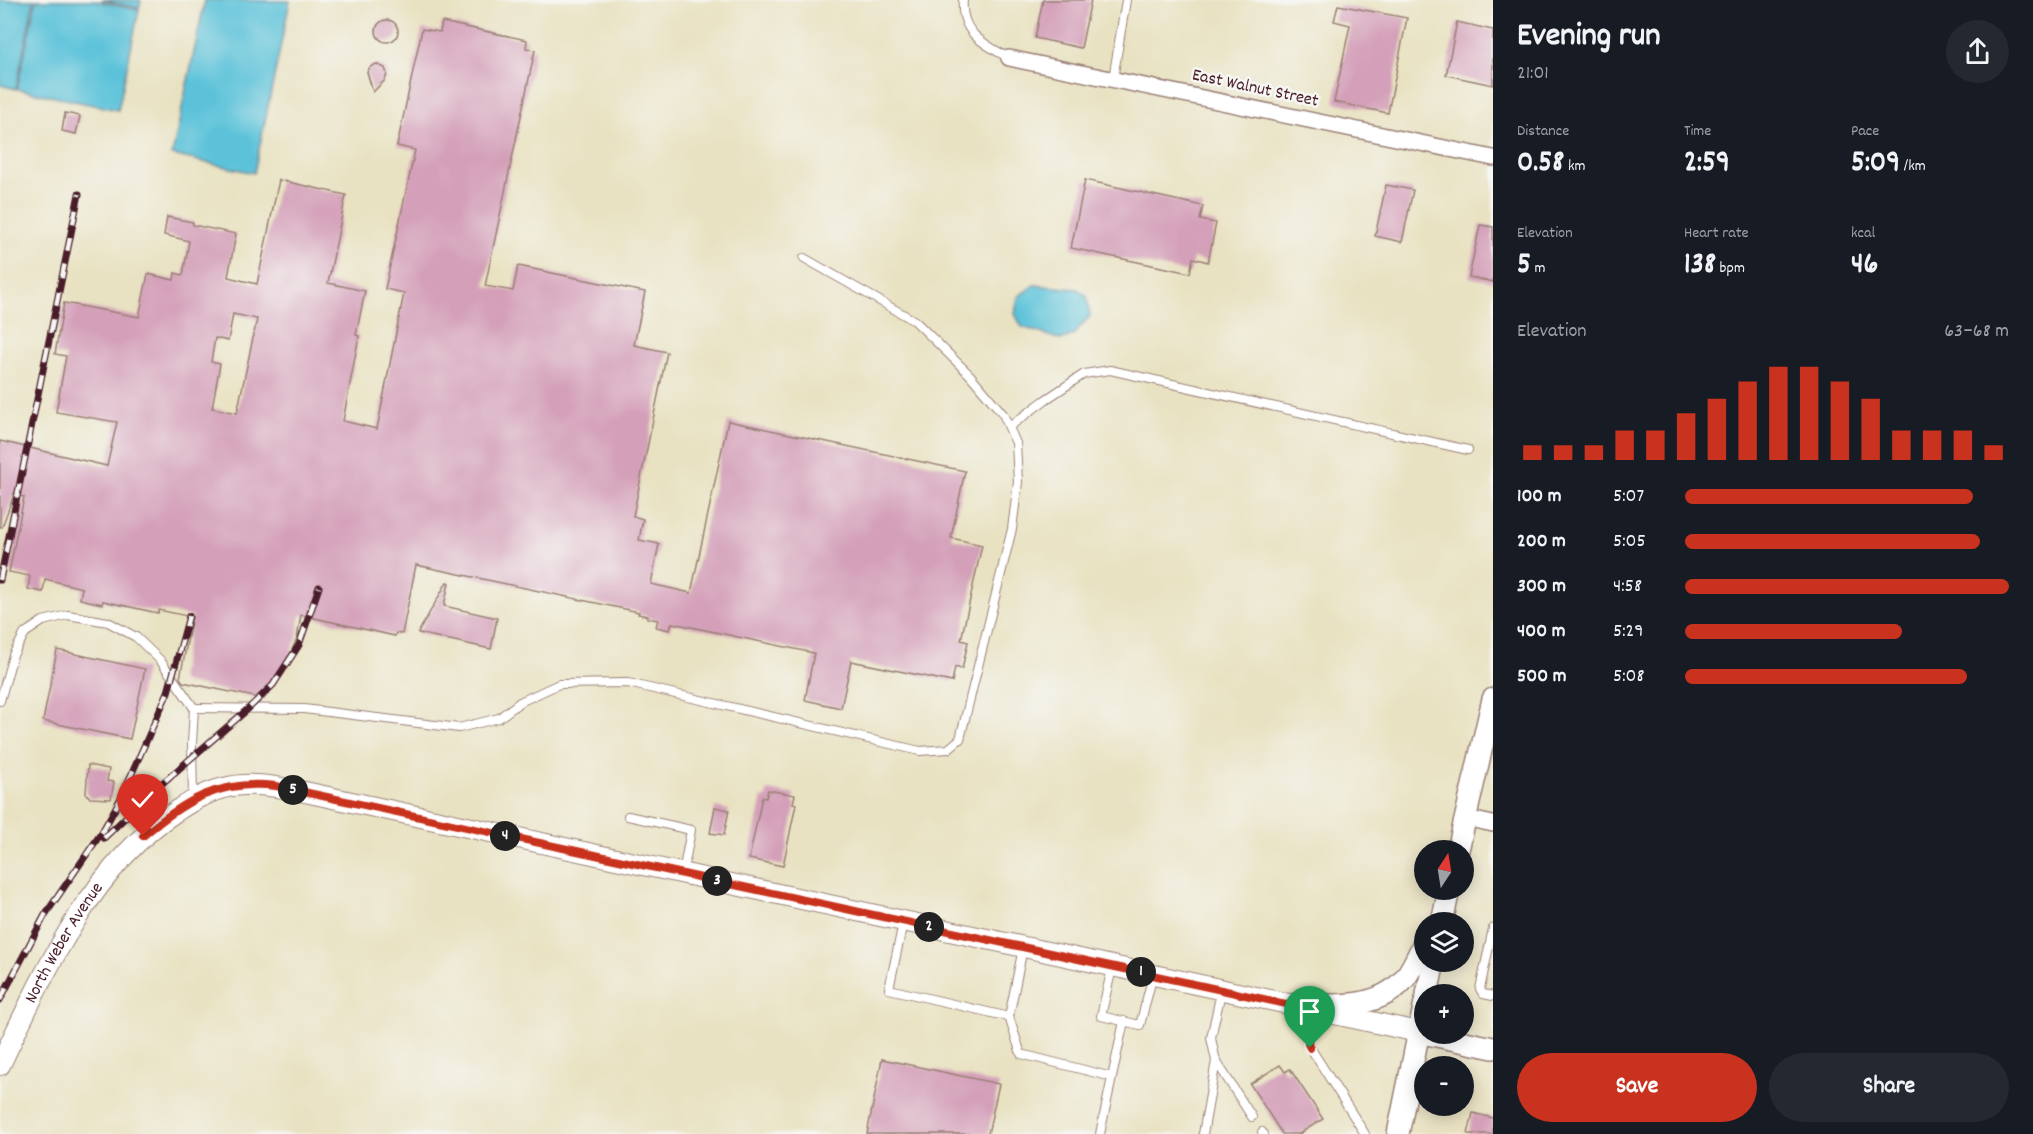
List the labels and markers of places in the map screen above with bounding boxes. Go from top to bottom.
pin [117,774,168,836]
pin: 5 [278,775,308,805]
pin: 4 [490,821,520,851]
pin: 3 [702,866,732,896]
pin: 2 [914,912,944,942]
pin: 1 [1126,957,1156,987]
pin [1284,986,1335,1048]

